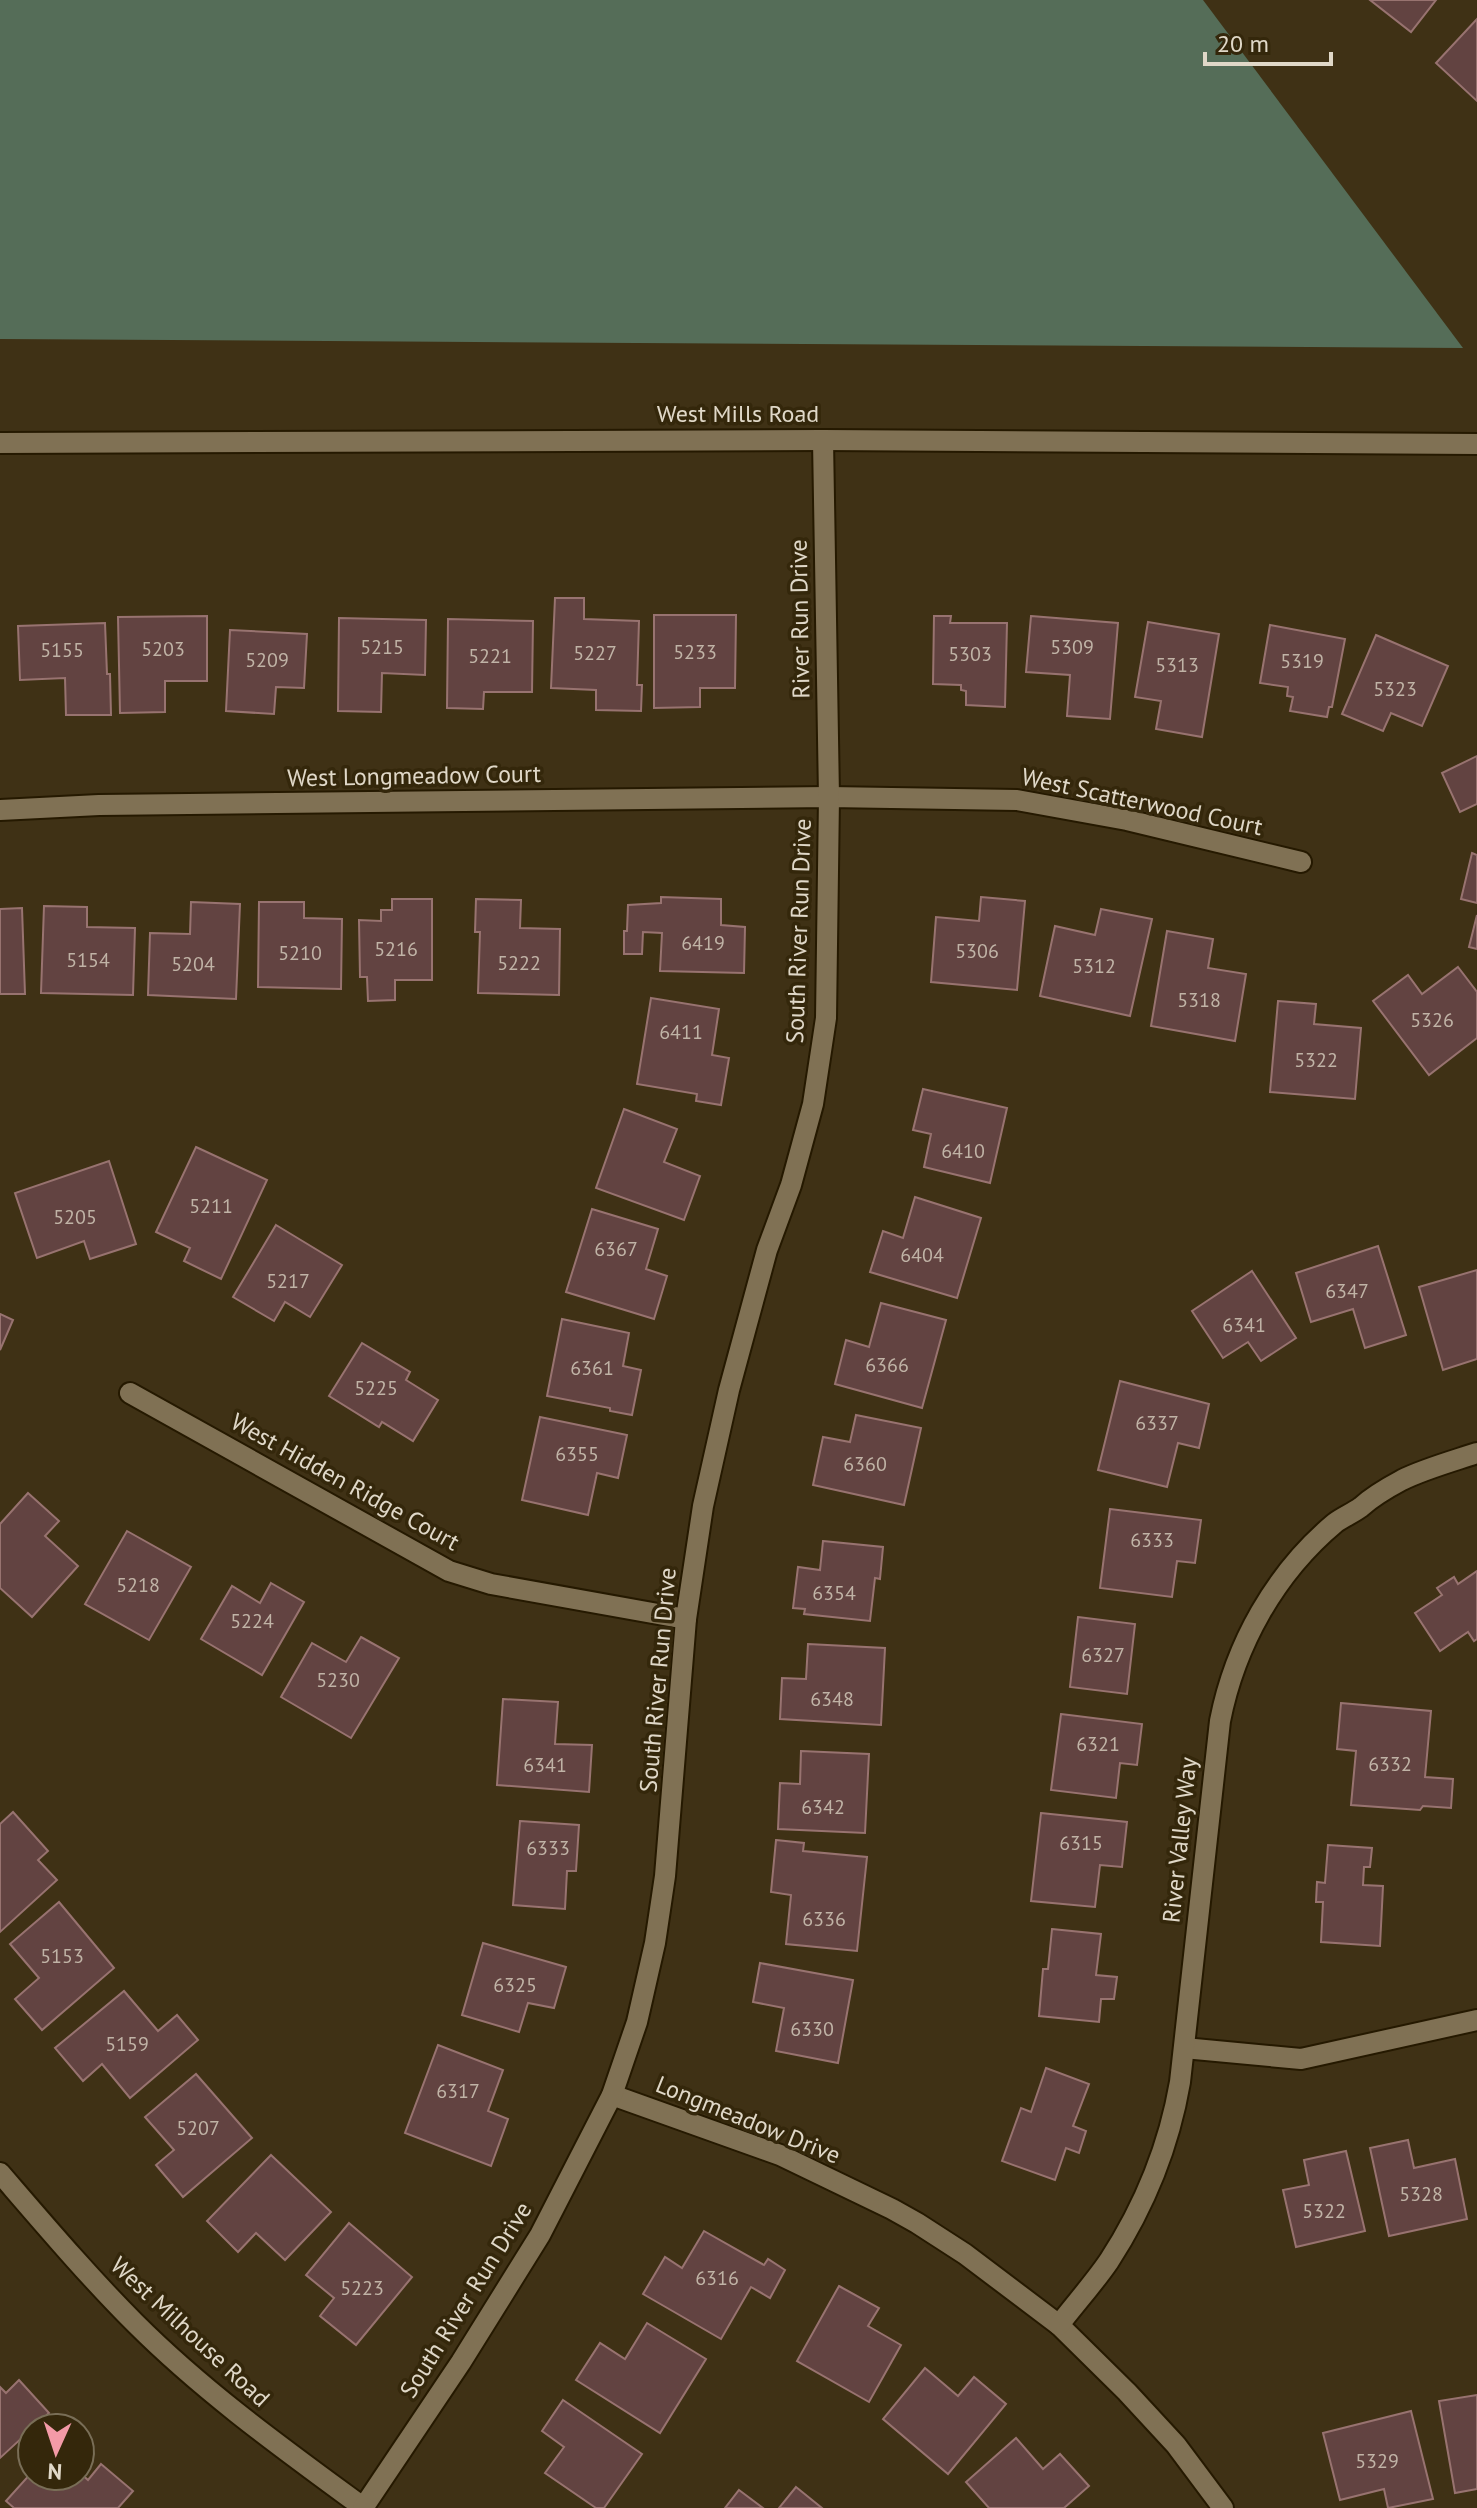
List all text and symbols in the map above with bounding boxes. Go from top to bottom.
scale bar [1205,16,1331,66]
text: 20 m [1217,28,1269,59]
street label: West Mills Road [657,398,819,429]
street label: River Run Drive [783,539,816,699]
house number: 5215 [360,634,404,660]
house number: 5309 [1050,634,1094,660]
house number: 5203 [141,636,185,662]
house number: 5155 [40,637,84,663]
house number: 5233 [673,639,717,665]
house number: 5227 [573,640,617,666]
house number: 5303 [948,641,992,667]
house number: 5221 [468,643,512,669]
house number: 5209 [245,647,289,673]
house number: 5319 [1280,648,1324,674]
house number: 5313 [1155,652,1199,678]
house number: 5323 [1373,676,1417,702]
street label: West Longmeadow Court [287,758,541,793]
street label: West Scatterwood Court [1019,761,1265,842]
street label: South River Run Drive [779,818,818,1044]
house number: 6419 [681,930,725,956]
house number: 5216 [374,936,418,962]
house number: 5306 [955,938,999,964]
house number: 5210 [278,940,322,966]
house number: 5154 [66,947,110,973]
house number: 5222 [497,950,541,976]
house number: 5204 [171,951,215,977]
house number: 5312 [1072,953,1116,979]
house number: 5318 [1177,987,1221,1013]
house number: 5326 [1410,1007,1454,1033]
house number: 6411 [659,1019,703,1045]
house number: 5322 [1294,1047,1338,1073]
house number: 6410 [941,1138,985,1164]
house number: 5211 [189,1193,233,1219]
house number: 5205 [53,1204,97,1230]
house number: 6367 [594,1236,638,1262]
house number: 6404 [900,1242,944,1268]
house number: 5217 [266,1268,310,1294]
house number: 6347 [1325,1278,1369,1304]
house number: 6341 [1222,1312,1266,1338]
house number: 6366 [865,1352,909,1378]
house number: 6361 [570,1355,614,1381]
house number: 5225 [354,1375,398,1401]
street label: West Hidden Ridge Court [226,1406,465,1557]
house number: 6337 [1135,1410,1179,1436]
house number: 6355 [555,1441,599,1467]
house number: 6360 [843,1451,887,1477]
house number: 6333 [1130,1527,1174,1553]
street label: South River Run Drive [632,1566,683,1794]
house number: 5218 [116,1572,160,1598]
house number: 6354 [812,1580,856,1606]
house number: 5224 [230,1608,274,1634]
house number: 6327 [1081,1642,1125,1668]
house number: 5230 [316,1667,360,1693]
house number: 6348 [810,1686,854,1712]
house number: 6321 [1076,1731,1120,1757]
house number: 6332 [1368,1751,1412,1777]
house number: 6341 [523,1752,567,1778]
street label: River Valley Way [1155,1756,1204,1924]
house number: 6342 [801,1794,845,1820]
house number: 6315 [1059,1830,1103,1856]
house number: 6333 [526,1835,570,1861]
house number: 6336 [802,1906,846,1932]
house number: 5153 [40,1943,84,1969]
house number: 6325 [493,1972,537,1998]
house number: 6330 [790,2016,834,2042]
house number: 5159 [105,2031,149,2057]
street label: Longmeadow Drive [651,2068,845,2171]
house number: 6317 [436,2078,480,2104]
house number: 5207 [176,2115,220,2141]
house number: 5328 [1399,2181,1443,2207]
street label: South River Run Drive [393,2196,538,2403]
house number: 5322 [1302,2198,1346,2224]
street label: West Milhouse Road [104,2250,276,2413]
house number: 6316 [695,2265,739,2291]
house number: 5223 [340,2275,384,2301]
north arrow [16,2412,96,2492]
house number: 5329 [1355,2448,1399,2474]
text: N [47,2458,63,2486]

